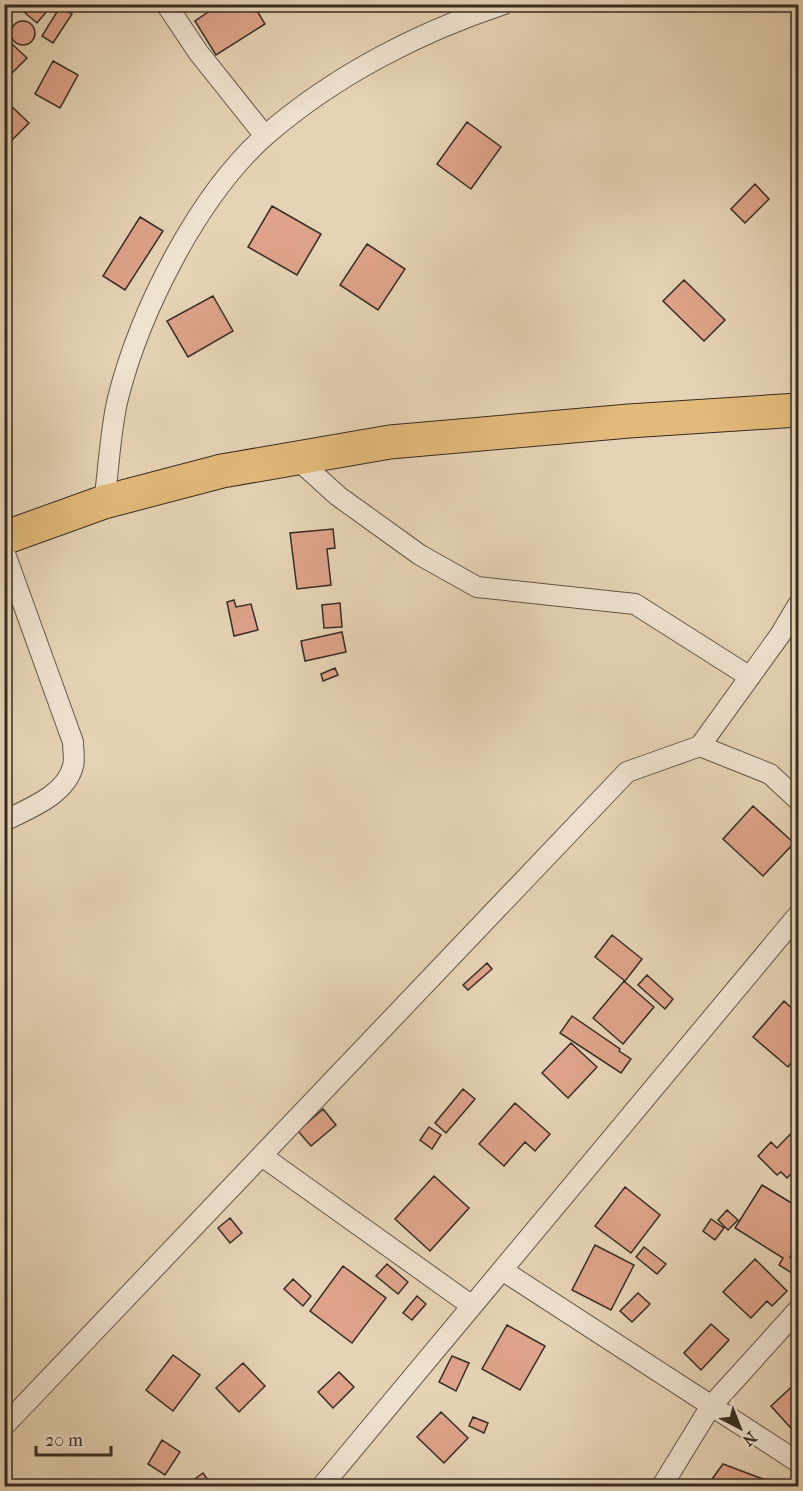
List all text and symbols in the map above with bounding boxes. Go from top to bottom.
north arrow [710,1398,770,1458]
scale bar [36,1419,111,1457]
text: N [738,1428,761,1450]
text: 20 m [45,1430,83,1451]

